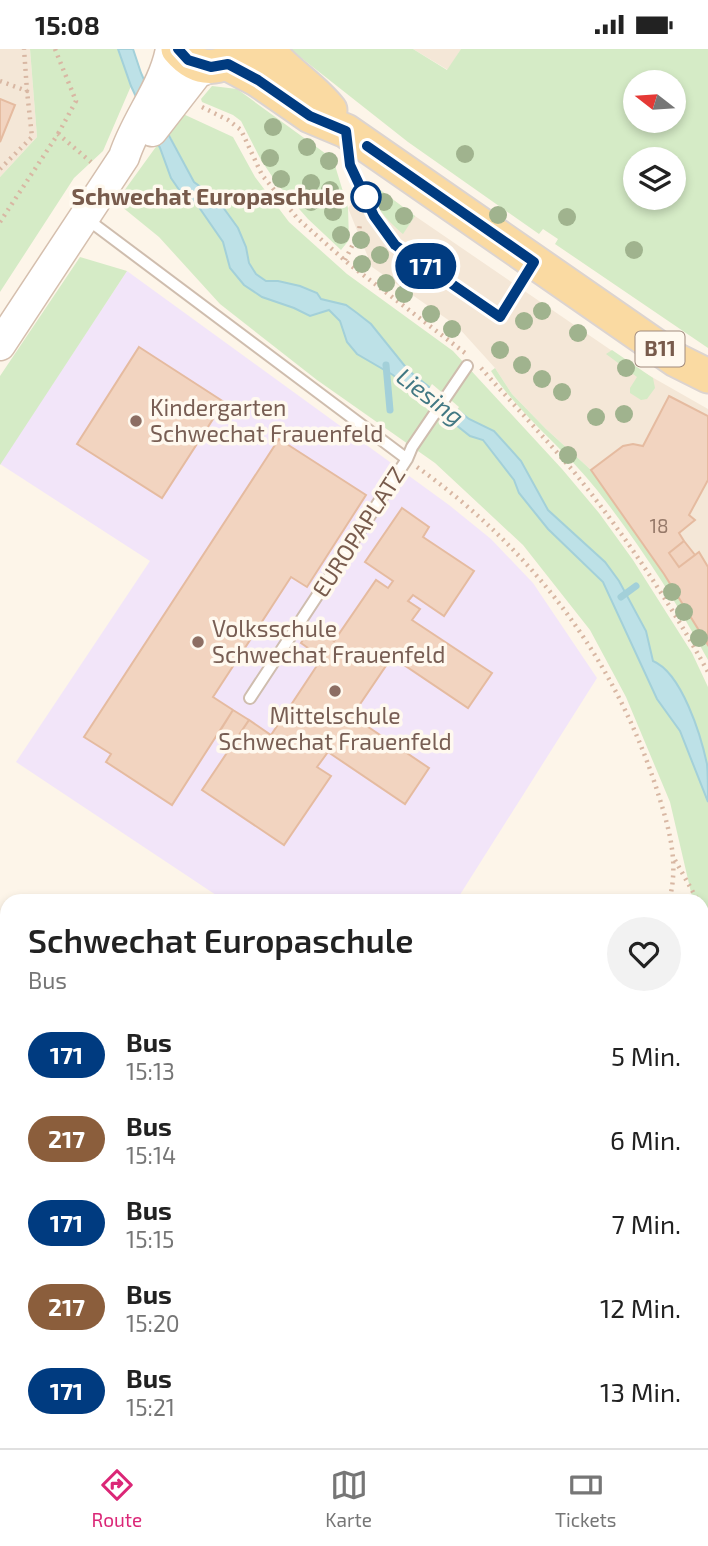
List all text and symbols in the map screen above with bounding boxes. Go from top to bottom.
text: 15:08 [35,9,100,40]
north arrow [623,70,686,133]
map controls [623,70,686,210]
button: layers [623,147,686,210]
place label: Schwechat Europaschule [72,182,345,210]
marker: Schwechat Europaschule [351,182,381,212]
line badge: 171 [386,243,466,289]
text: 171 [409,251,443,280]
road number: B11 [636,331,684,367]
water label: Liesing [392,361,470,430]
place label: Kindergarten Schwechat Frauenfeld [150,393,383,447]
marker: Kindergarten Schwechat Frauenfeld [128,413,144,429]
street label: EUROPAPLATZ [306,461,411,602]
house number: 18 [649,514,669,537]
place label: Volksschule Schwechat Frauenfeld [212,614,445,668]
marker: Volksschule Schwechat Frauenfeld [190,634,206,650]
marker: Mittelschule Schwechat Frauenfeld [327,683,343,699]
place label: Mittelschule Schwechat Frauenfeld [218,701,452,755]
button: heart [607,917,681,991]
text: Schwechat Europaschule [28,920,413,960]
text: Bus [28,966,67,994]
text: Bus [126,1026,172,1057]
text: 171 [50,1040,83,1069]
text: 5 Min. [611,1040,681,1071]
text: 15:13 [126,1057,175,1085]
text: Bus [126,1110,172,1141]
text: 217 [48,1124,85,1153]
text: 6 Min. [610,1124,681,1155]
text: 15:14 [126,1141,176,1169]
text: Bus [126,1194,172,1225]
text: 171 [50,1208,83,1237]
text: 7 Min. [612,1208,681,1239]
text: 15:15 [126,1225,174,1253]
text: Bus [126,1278,172,1309]
text: 217 [48,1292,85,1321]
text: 12 Min. [600,1292,681,1323]
text: 15:20 [126,1309,180,1337]
text: Bus [126,1362,172,1393]
text: 171 [50,1376,83,1405]
text: 13 Min. [600,1376,681,1407]
text: 15:21 [126,1393,175,1421]
tab: Route [92,1466,142,1531]
tab: Karte [325,1466,372,1531]
tab: Tickets [555,1466,616,1531]

